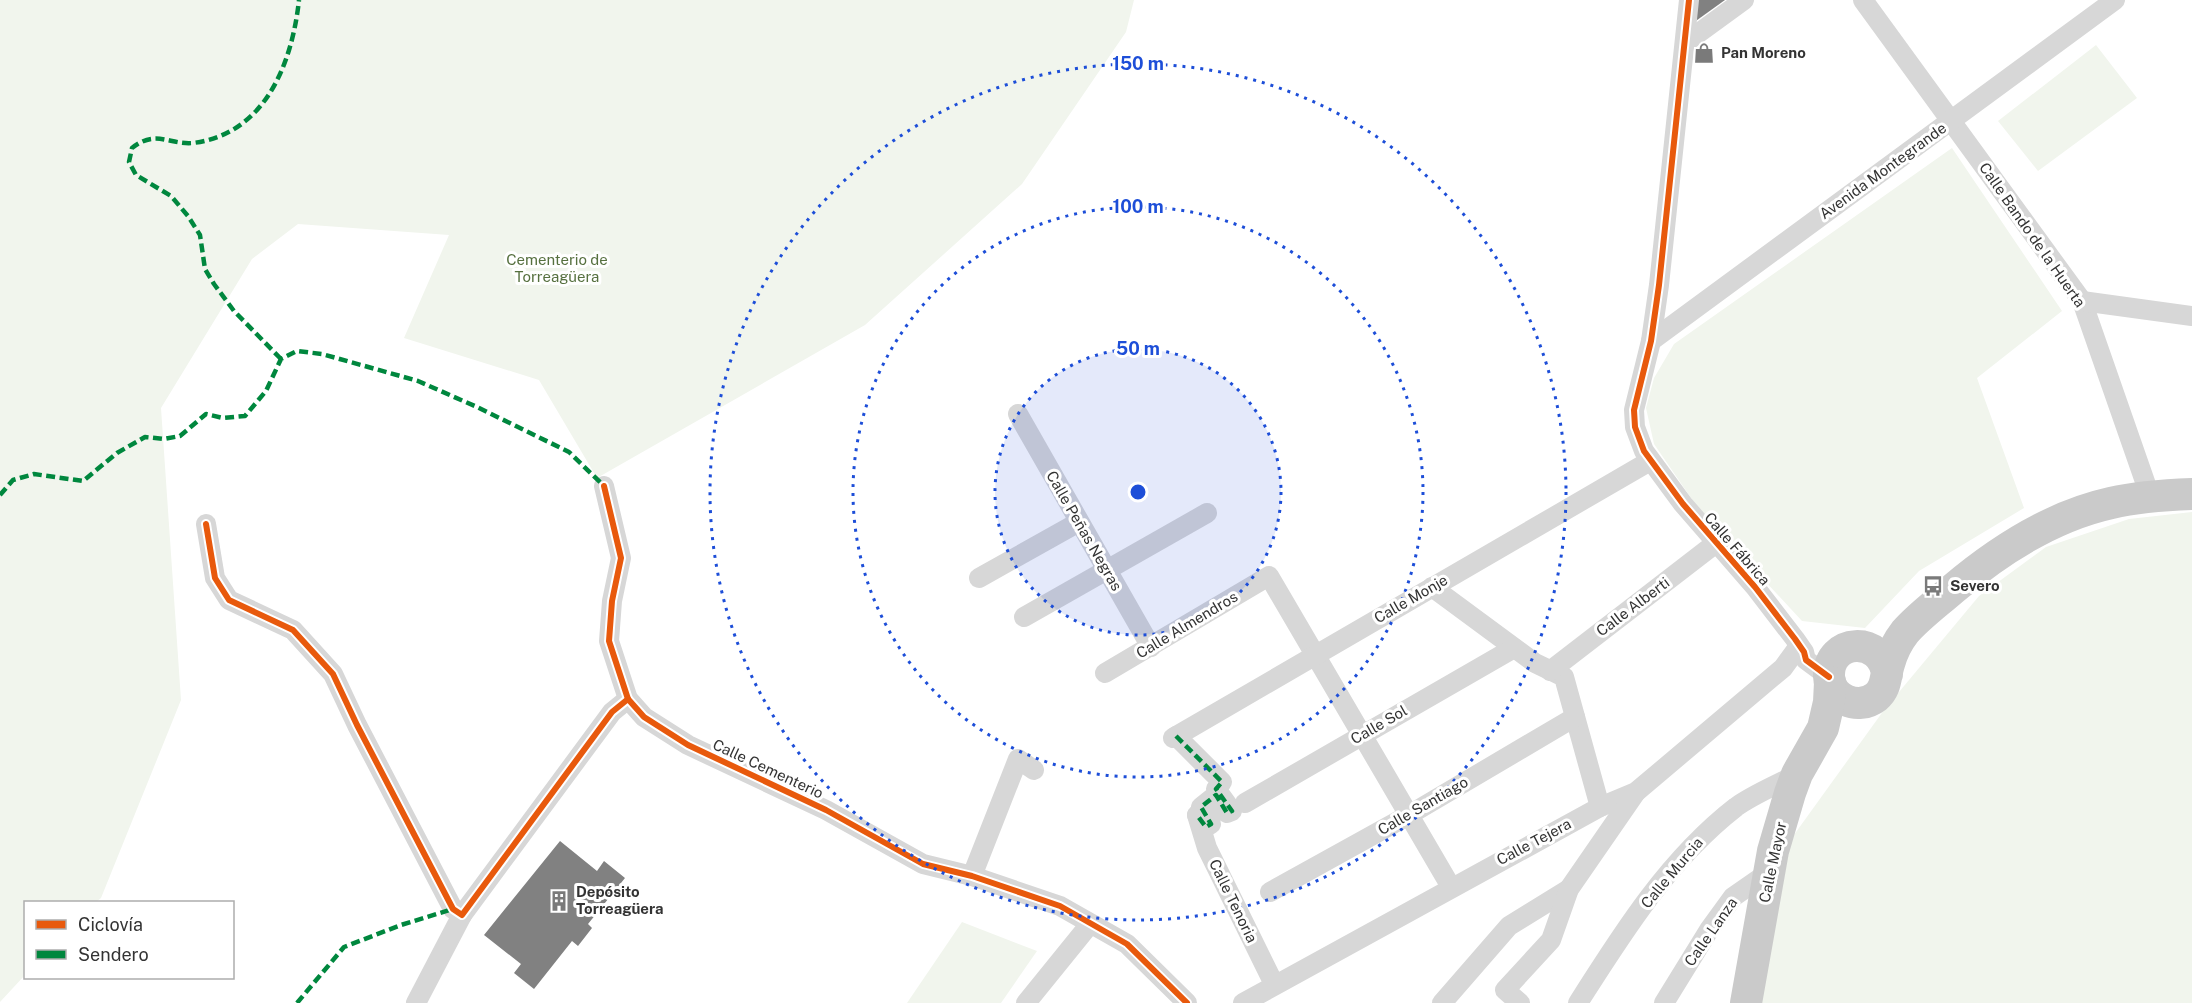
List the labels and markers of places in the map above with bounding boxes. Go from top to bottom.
shop icon: Pan Moreno [1692,41,1716,65]
place label: Pan Moreno [1721,44,1806,61]
centre of rings [1128,482,1148,502]
bus stop icon: Severo [1921,574,1945,598]
place label: Severo [1950,577,2000,594]
place label: Depósito Torreagüera [576,883,664,917]
building icon: Depósito Torreagüera [547,889,571,913]

